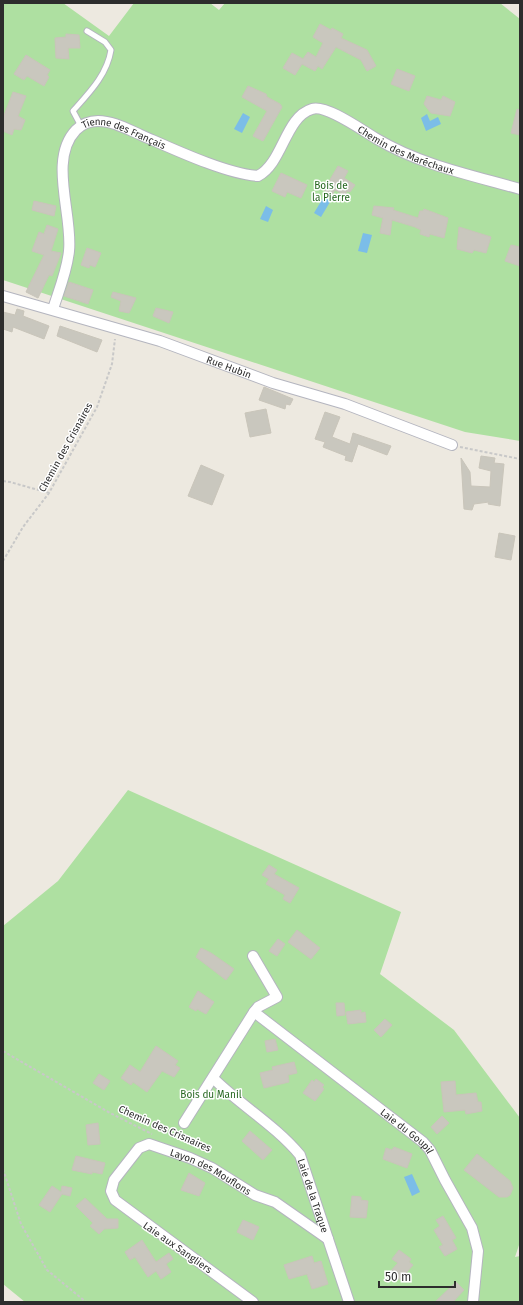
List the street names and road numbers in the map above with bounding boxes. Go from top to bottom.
street label: Tienne des Français [80,116,168,152]
street label: Chemin des Maréchaux [355,124,455,177]
street label: Rue Hubin [204,354,253,381]
street label: Chemin des Crisnaires [36,401,96,494]
street label: Chemin des Crisnaires [116,1103,213,1155]
street label: Laie du Goupil [378,1106,436,1156]
street label: Layon des Mouflons [168,1147,253,1198]
street label: Laie de la Traque [295,1157,330,1234]
street label: Laie aux Sangliers [141,1220,215,1276]

